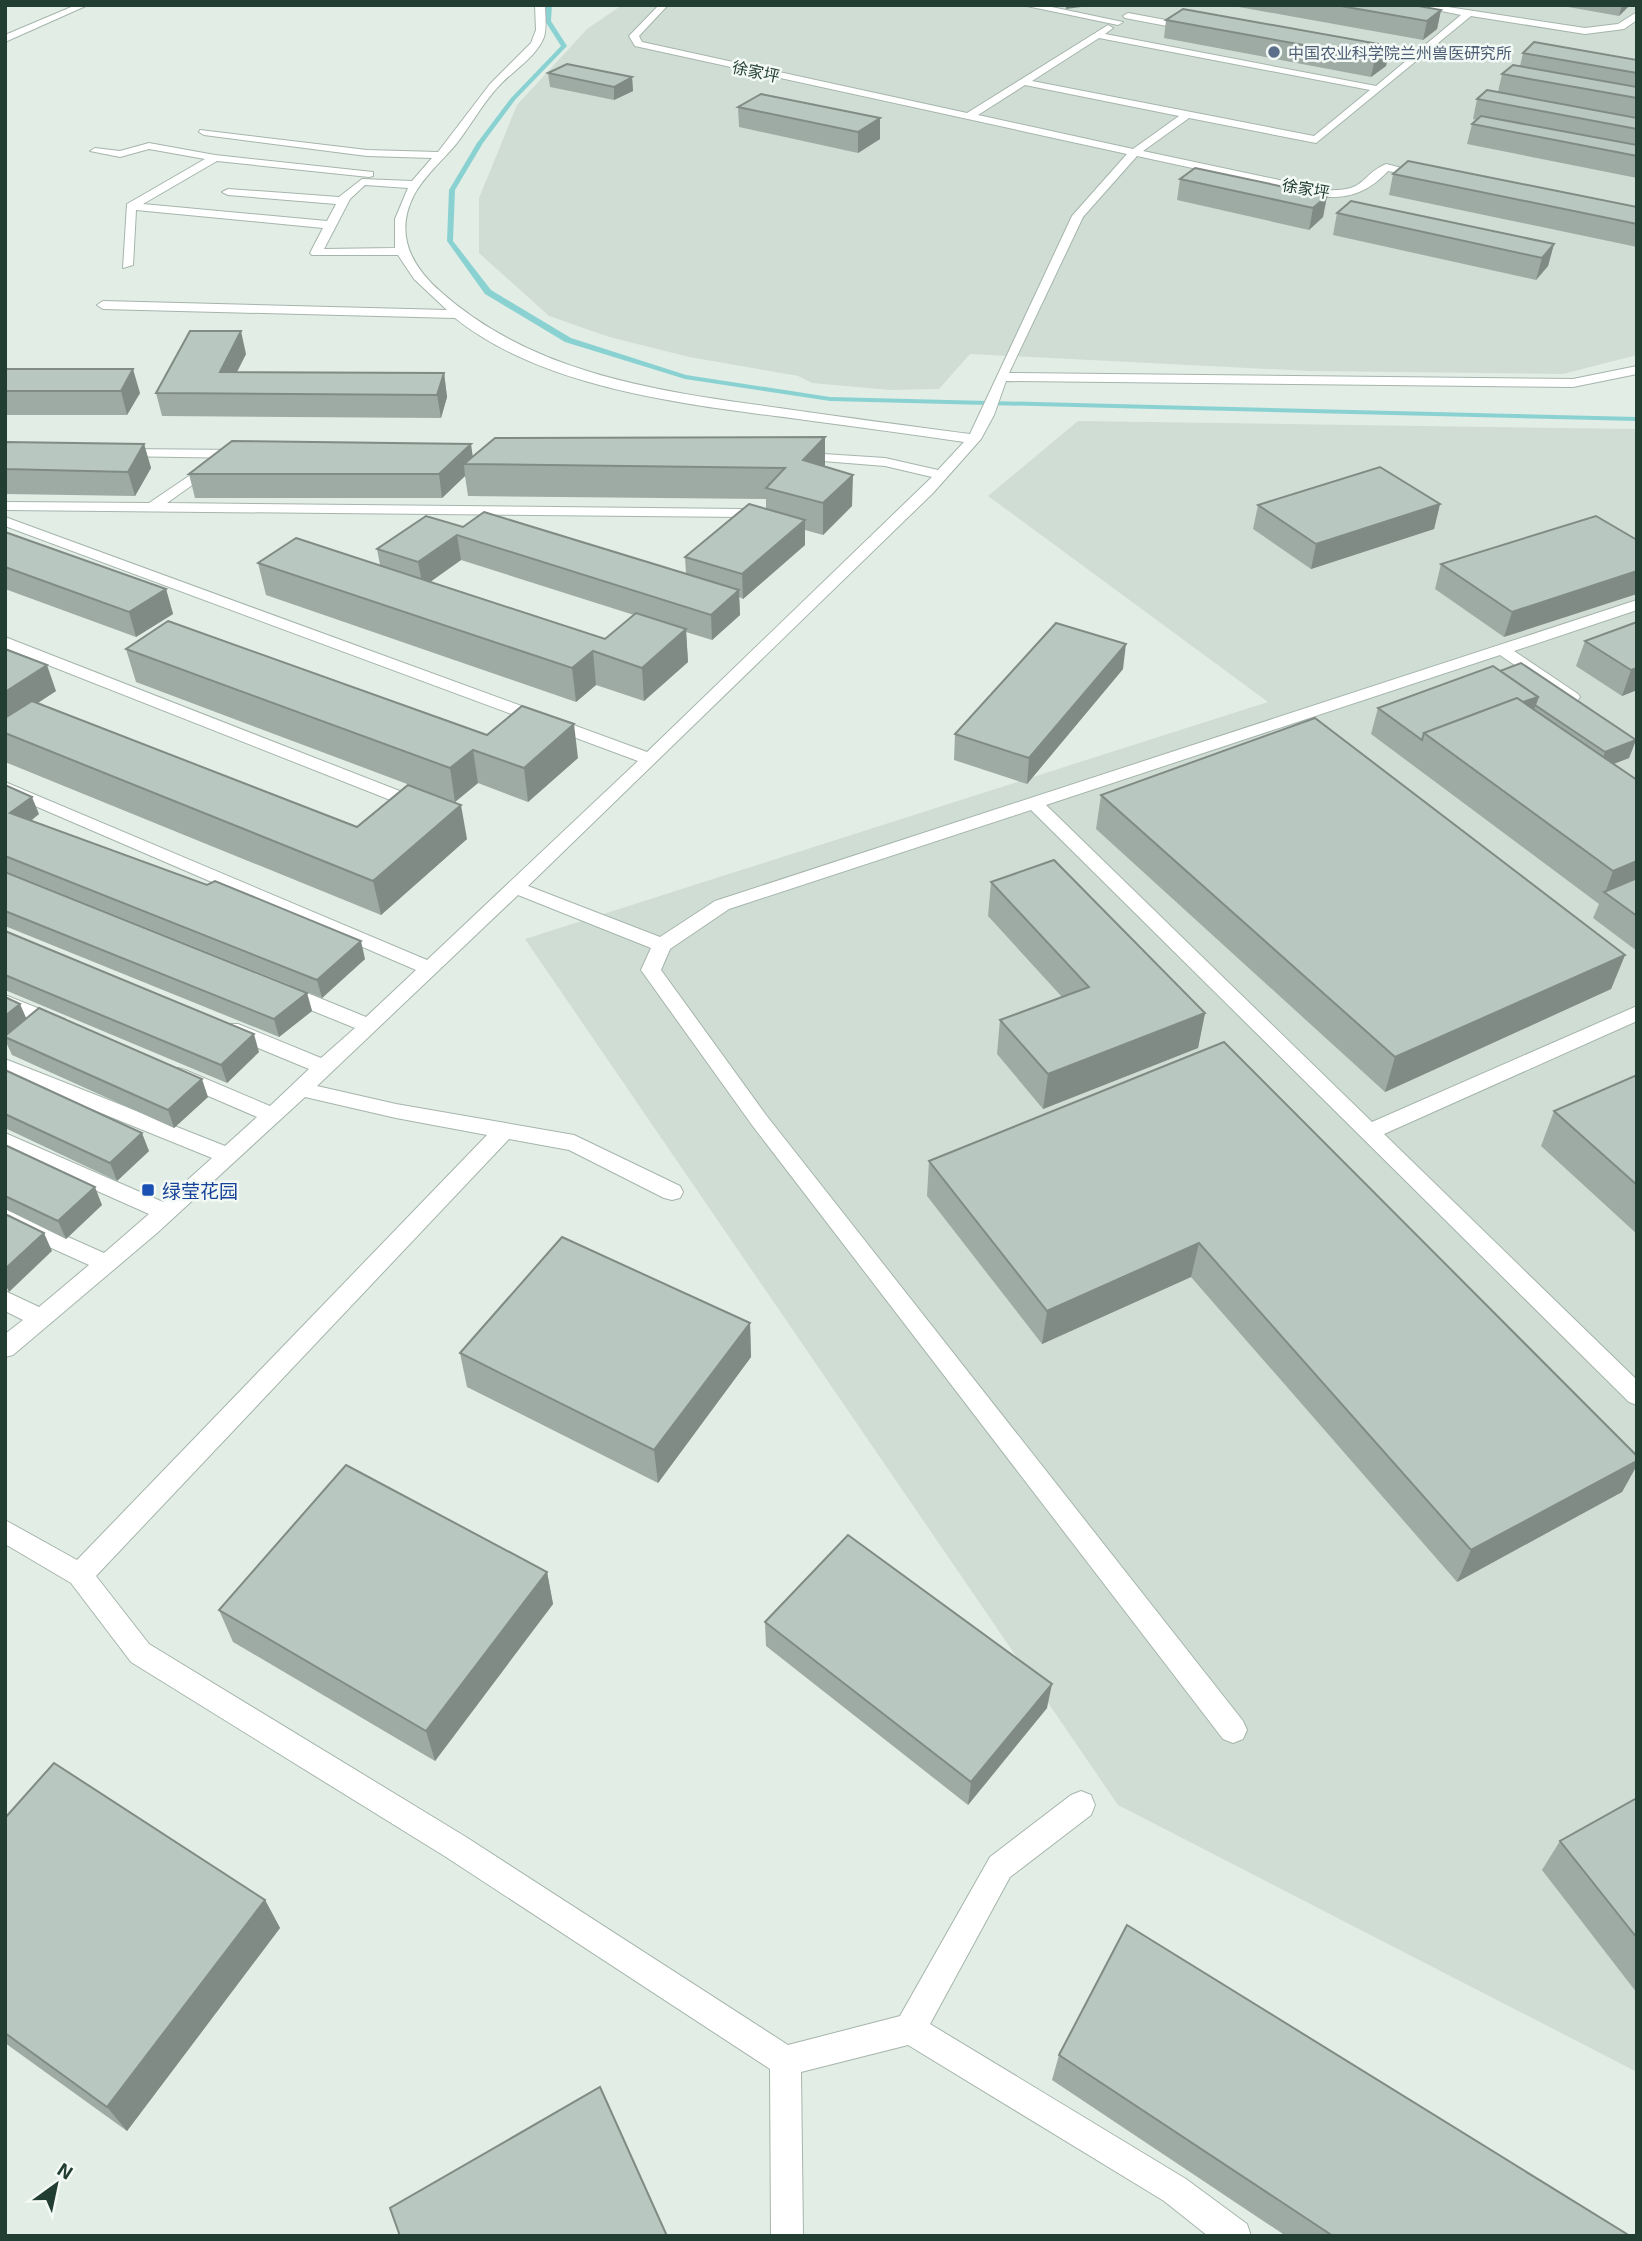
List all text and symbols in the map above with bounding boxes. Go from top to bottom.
place label: 中国农业科学院兰州兽医研究所 [1288,43,1512,62]
marker: 中国农业科学院兰州兽医研究所 [1266,44,1282,60]
street label: 徐家坪 [731,57,781,85]
street label: 徐家坪 [1281,174,1331,202]
place label: 绿莹花园 [162,1179,238,1202]
marker: 绿莹花园 [140,1182,156,1198]
north arrow [21,2150,91,2220]
text: N [54,2157,78,2184]

